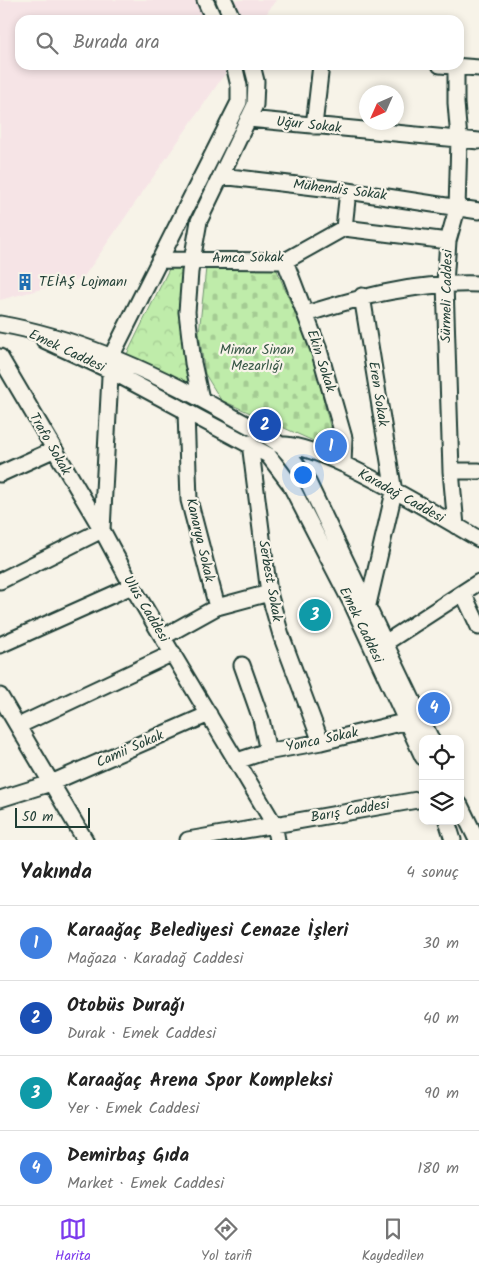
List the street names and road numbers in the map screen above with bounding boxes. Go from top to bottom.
street label: Uğur Sokak [275,111,343,139]
street label: Mühendis Sokak [292,173,389,207]
street label: Amca Sokak [212,246,284,270]
street label: Sürmeli Caddesi [435,249,459,343]
street label: Emek Caddesi [25,324,110,379]
street label: Ekin Sokak [301,327,342,396]
street label: Eren Sokak [362,360,394,429]
street label: Trafo Sokak [23,408,77,480]
street label: Karadağ Caddesi [354,463,449,529]
street label: Kanarya Sokak [180,496,220,585]
street label: Serbest Sokak [252,538,288,624]
street label: Ulus Caddesi [117,571,175,647]
street label: Emek Caddesi [333,583,389,667]
street label: Yonca Sokak [284,721,361,758]
street label: Camii Sokak [93,724,168,774]
street label: Barış Caddesi [309,793,392,829]

